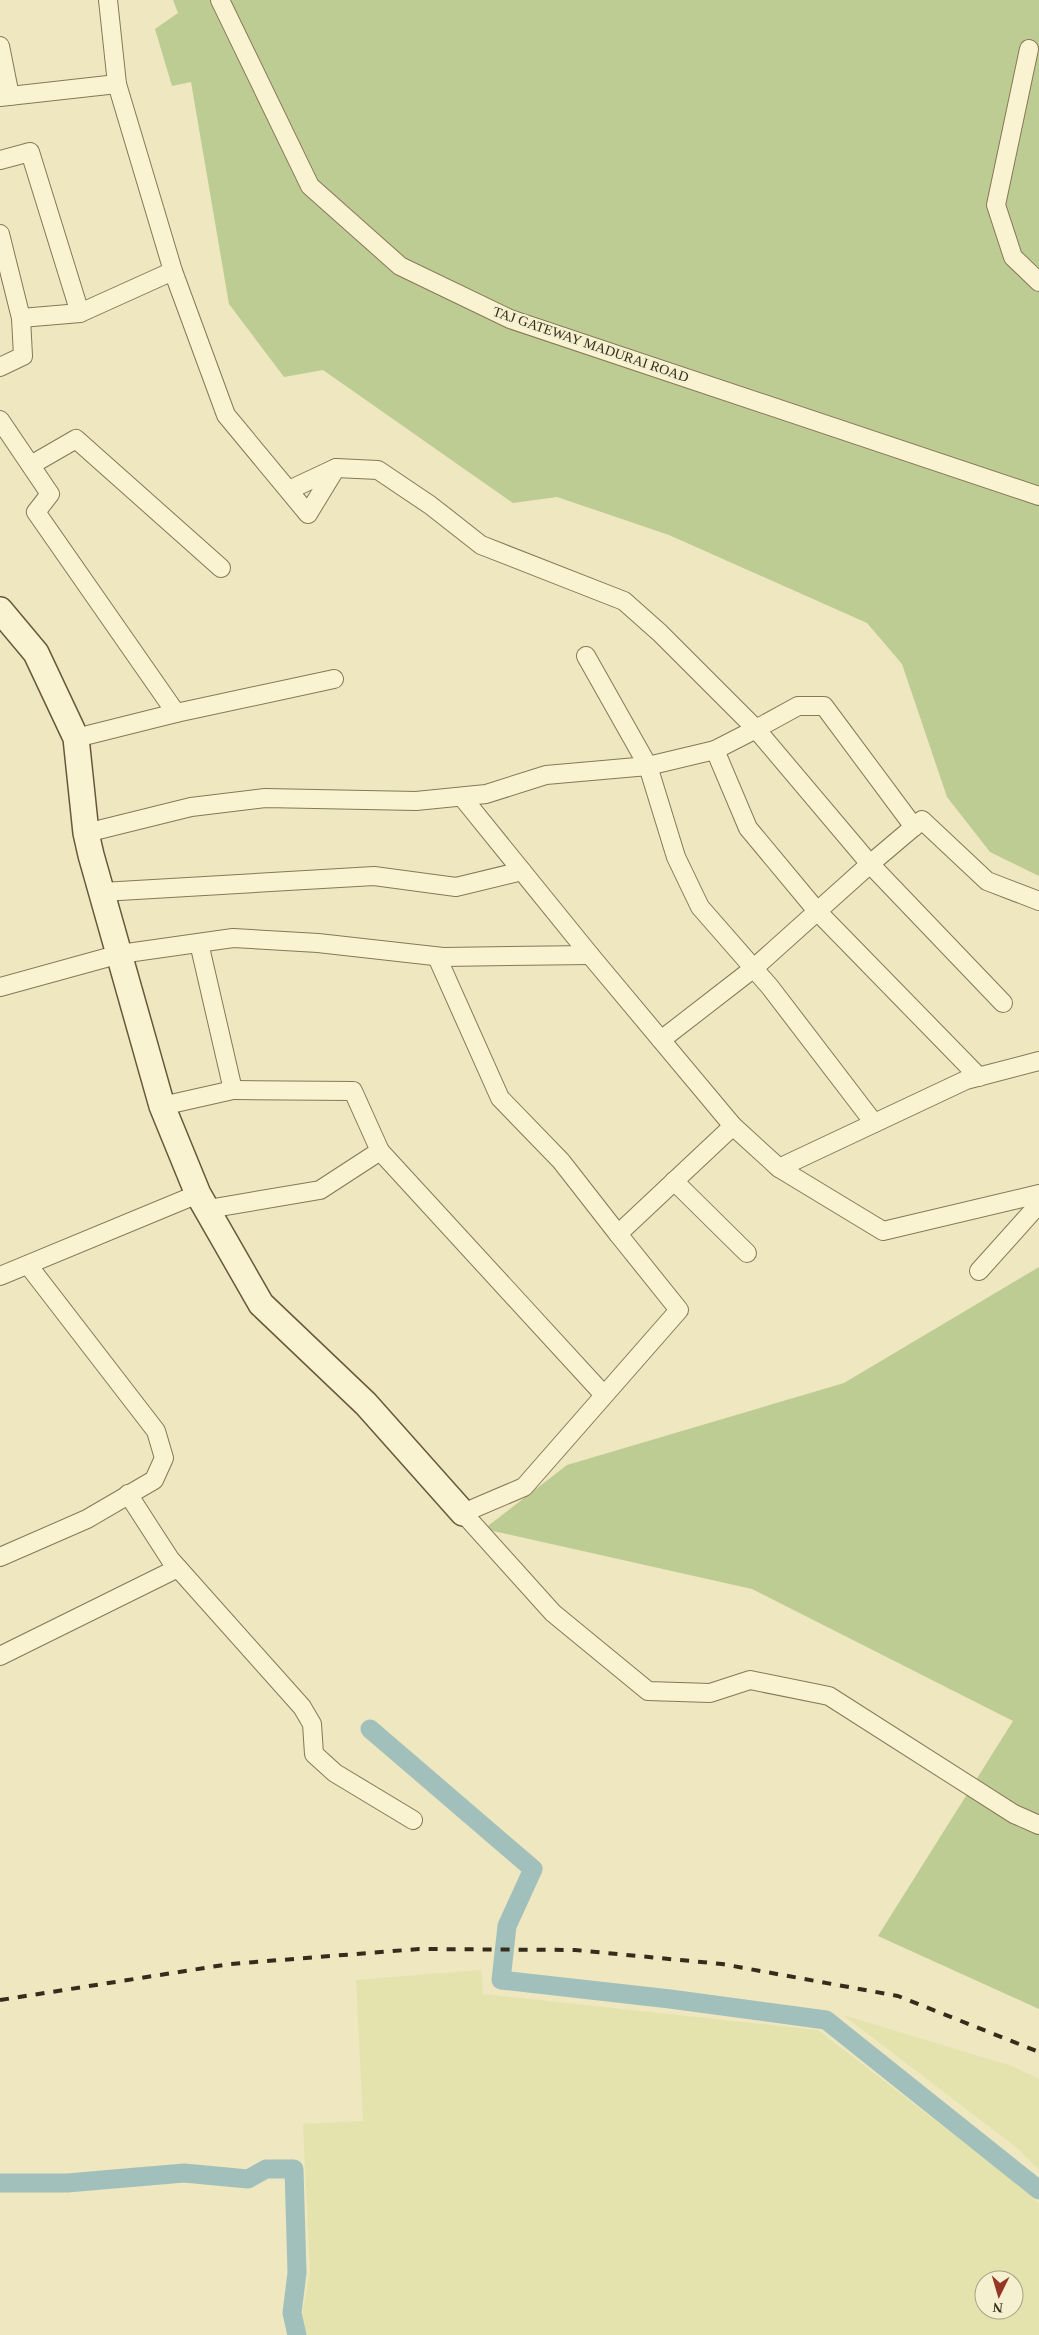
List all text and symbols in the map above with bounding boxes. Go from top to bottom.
street label: TAJ GATEWAY MADURAI ROAD [491,304,691,385]
north arrow [974,2270,1024,2320]
text: N [992,2300,1004,2315]

